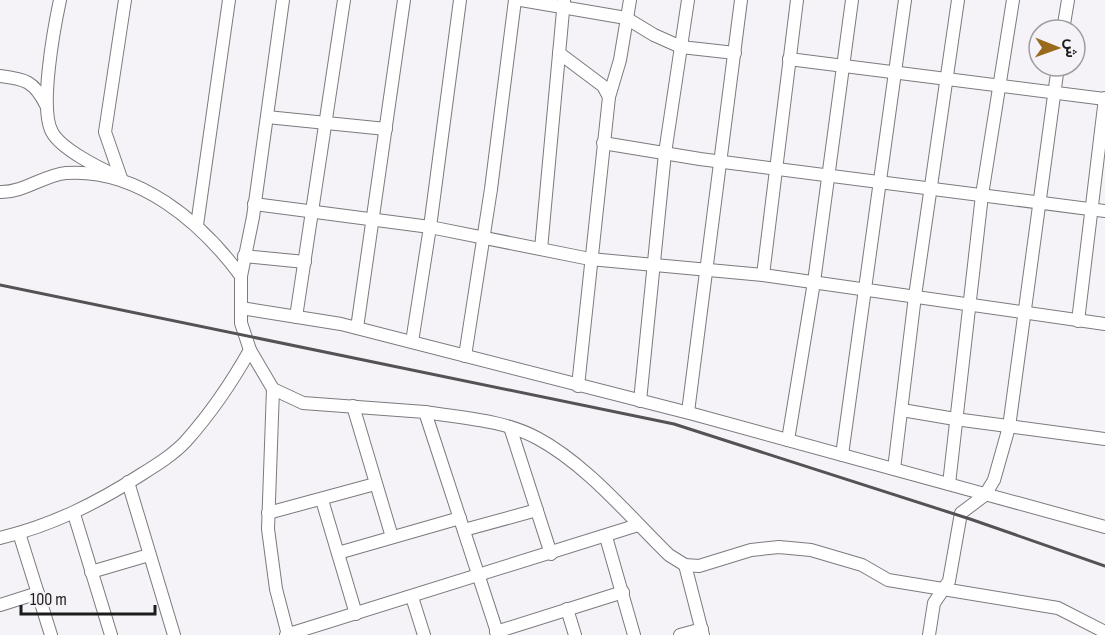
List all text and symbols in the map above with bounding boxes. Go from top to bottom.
north arrow [1027,18,1087,78]
text: ش [1061,38,1080,58]
scale bar [21,578,154,616]
text: 100 m [30,589,67,610]

